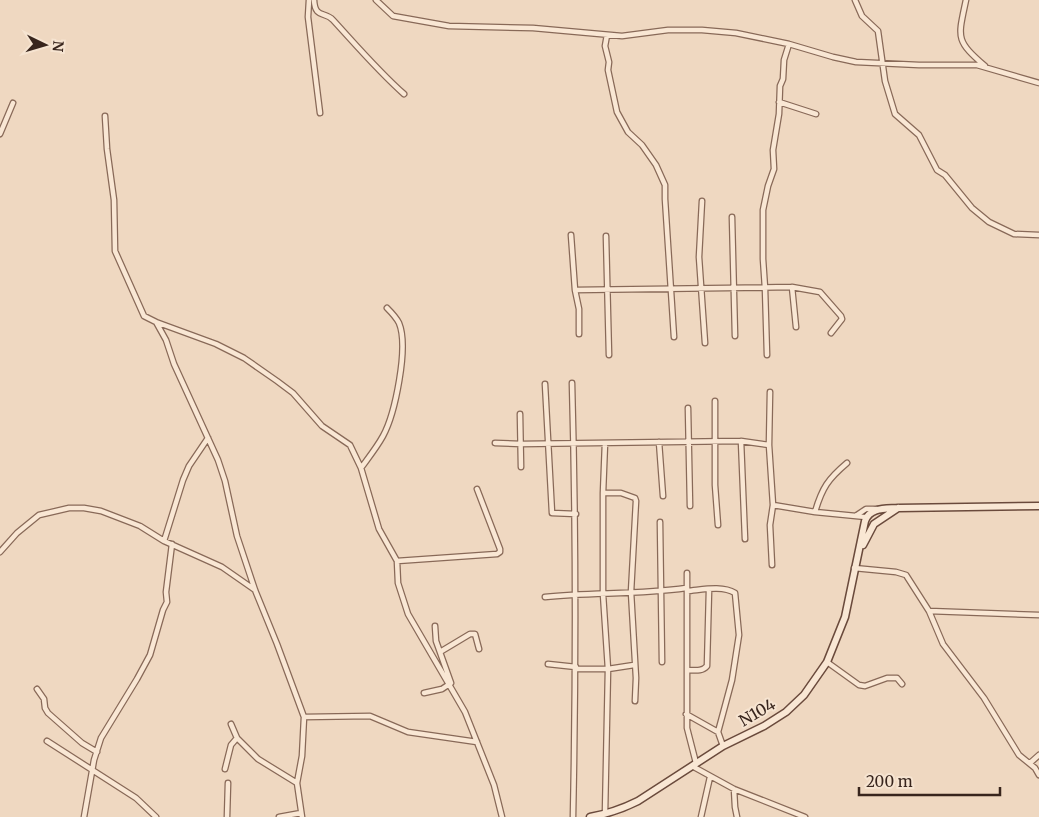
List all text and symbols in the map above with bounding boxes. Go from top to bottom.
north arrow [20,20,70,70]
text: N [49,40,67,52]
street label: N104 [735,694,779,730]
scale bar [859,764,1000,796]
text: 200 m [866,772,913,791]

